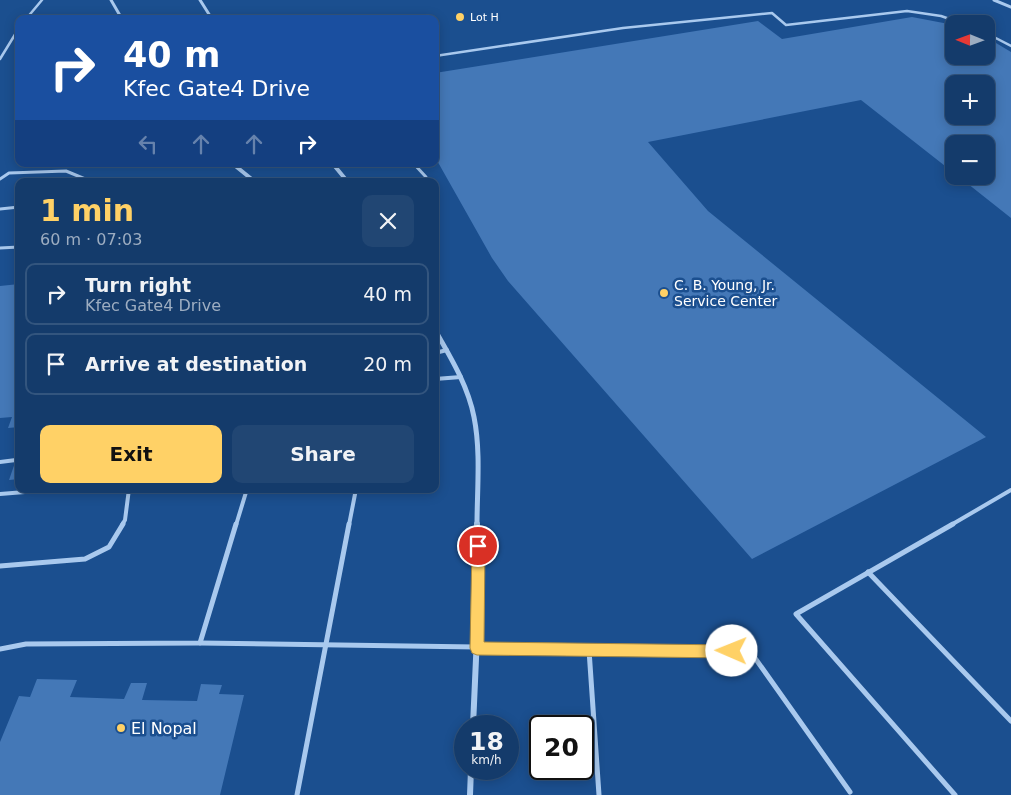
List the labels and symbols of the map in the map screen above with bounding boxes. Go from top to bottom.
marker: Lot H [454,11,466,23]
place label: Lot H [470,11,499,24]
north arrow [945,15,995,65]
place label: C. B. Young, Jr. Service Center [674,277,778,309]
marker: C. B. Young, Jr. Service Center [658,287,670,299]
pin [457,525,499,567]
position arrow [705,624,757,676]
speed limit sign: 20 [529,715,594,780]
place label: El Nopal [131,719,197,738]
marker: El Nopal [115,722,127,734]

